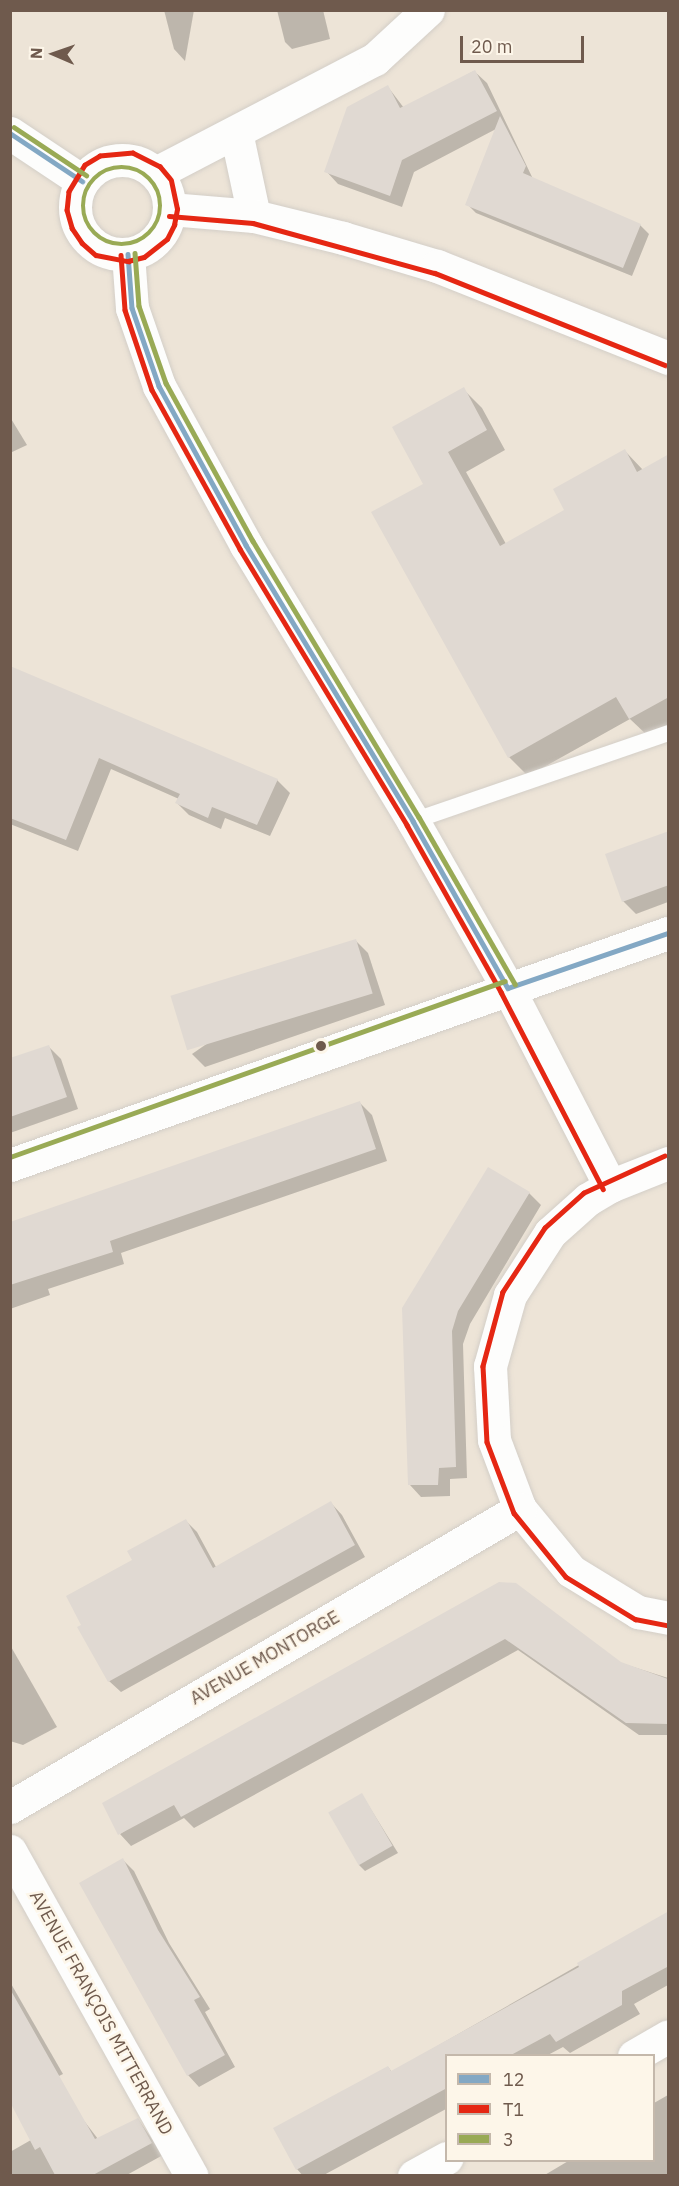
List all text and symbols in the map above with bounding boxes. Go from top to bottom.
north arrow [24,24,84,84]
scale bar [463,24,588,62]
text: 20 m [471,35,513,58]
text: N [26,47,46,60]
unlabelled marker [315,1040,327,1052]
street label: AVENUE MONTORGE [186,1606,344,1710]
street label: AVENUE FRANÇOIS MITTERRAND [25,1887,177,2139]
legend [445,2054,655,2162]
text: 12 [503,2068,525,2091]
text: T1 [503,2098,524,2121]
text: 3 [503,2128,514,2151]

